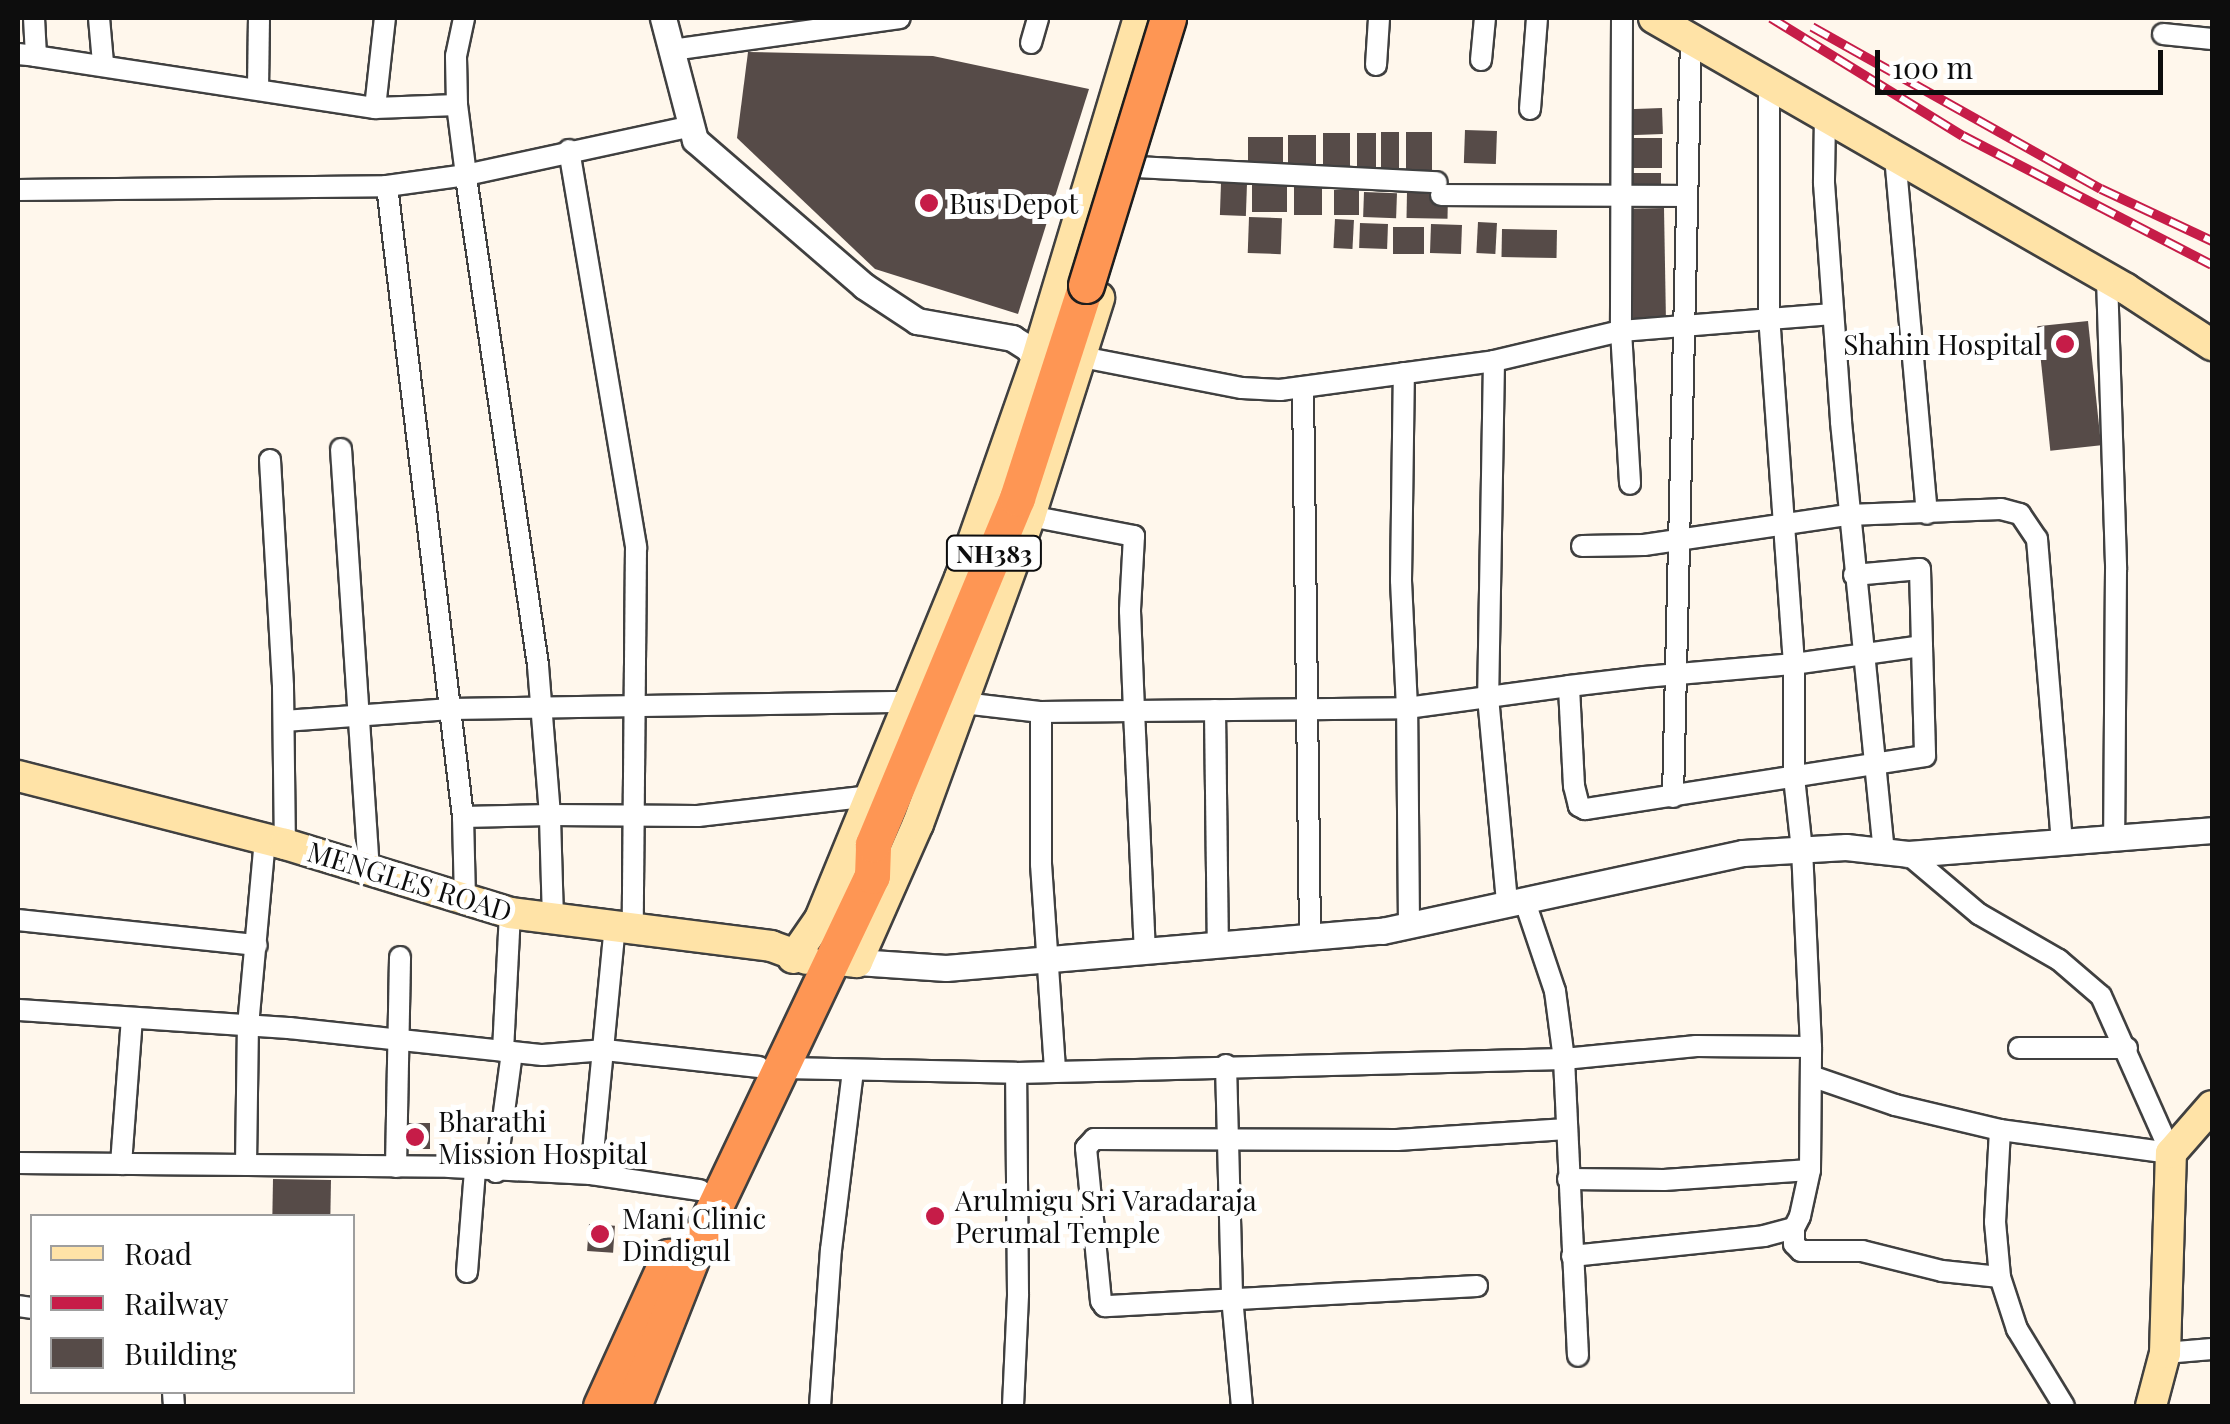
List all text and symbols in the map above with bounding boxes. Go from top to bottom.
scale bar [1880,30,2168,92]
text: 100 m [1892,47,1973,87]
place label: Bus Depot [949,186,1078,220]
marker: Bus Depot [918,192,940,214]
place label: Shahin Hospital [1843,327,2042,361]
marker: Shahin Hospital [2052,331,2078,357]
road number: NH383 [944,533,1044,573]
street label: MENGLES ROAD [304,834,516,928]
place label: Bharathi Mission Hospital [438,1104,648,1170]
marker: Bharathi Mission Hospital [402,1124,428,1150]
place label: Arulmigu Sri Varadaraja Perumal Temple [955,1183,1258,1249]
place label: Mani Clinic Dindigul [622,1201,766,1267]
marker: Arulmigu Sri Varadaraja Perumal Temple [924,1205,946,1227]
legend [30,1214,355,1394]
marker: Mani Clinic Dindigul [587,1221,613,1247]
text: Road [124,1233,192,1273]
text: Railway [124,1283,229,1323]
text: Building [124,1333,237,1373]

